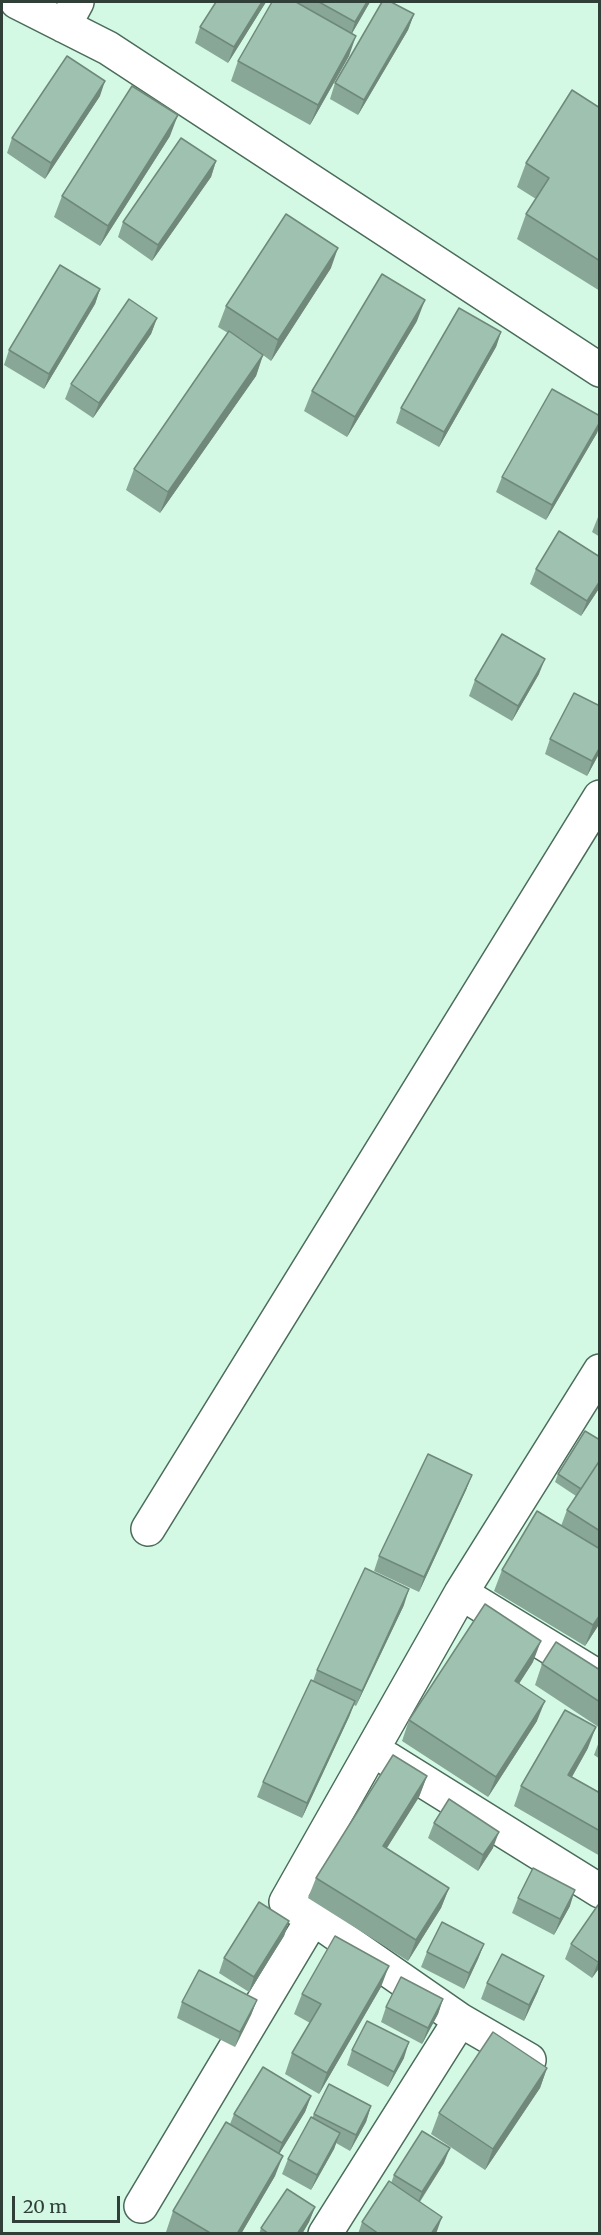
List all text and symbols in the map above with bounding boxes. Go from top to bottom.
scale bar [15,2184,123,2222]
text: 20 m [23,2195,67,2218]

